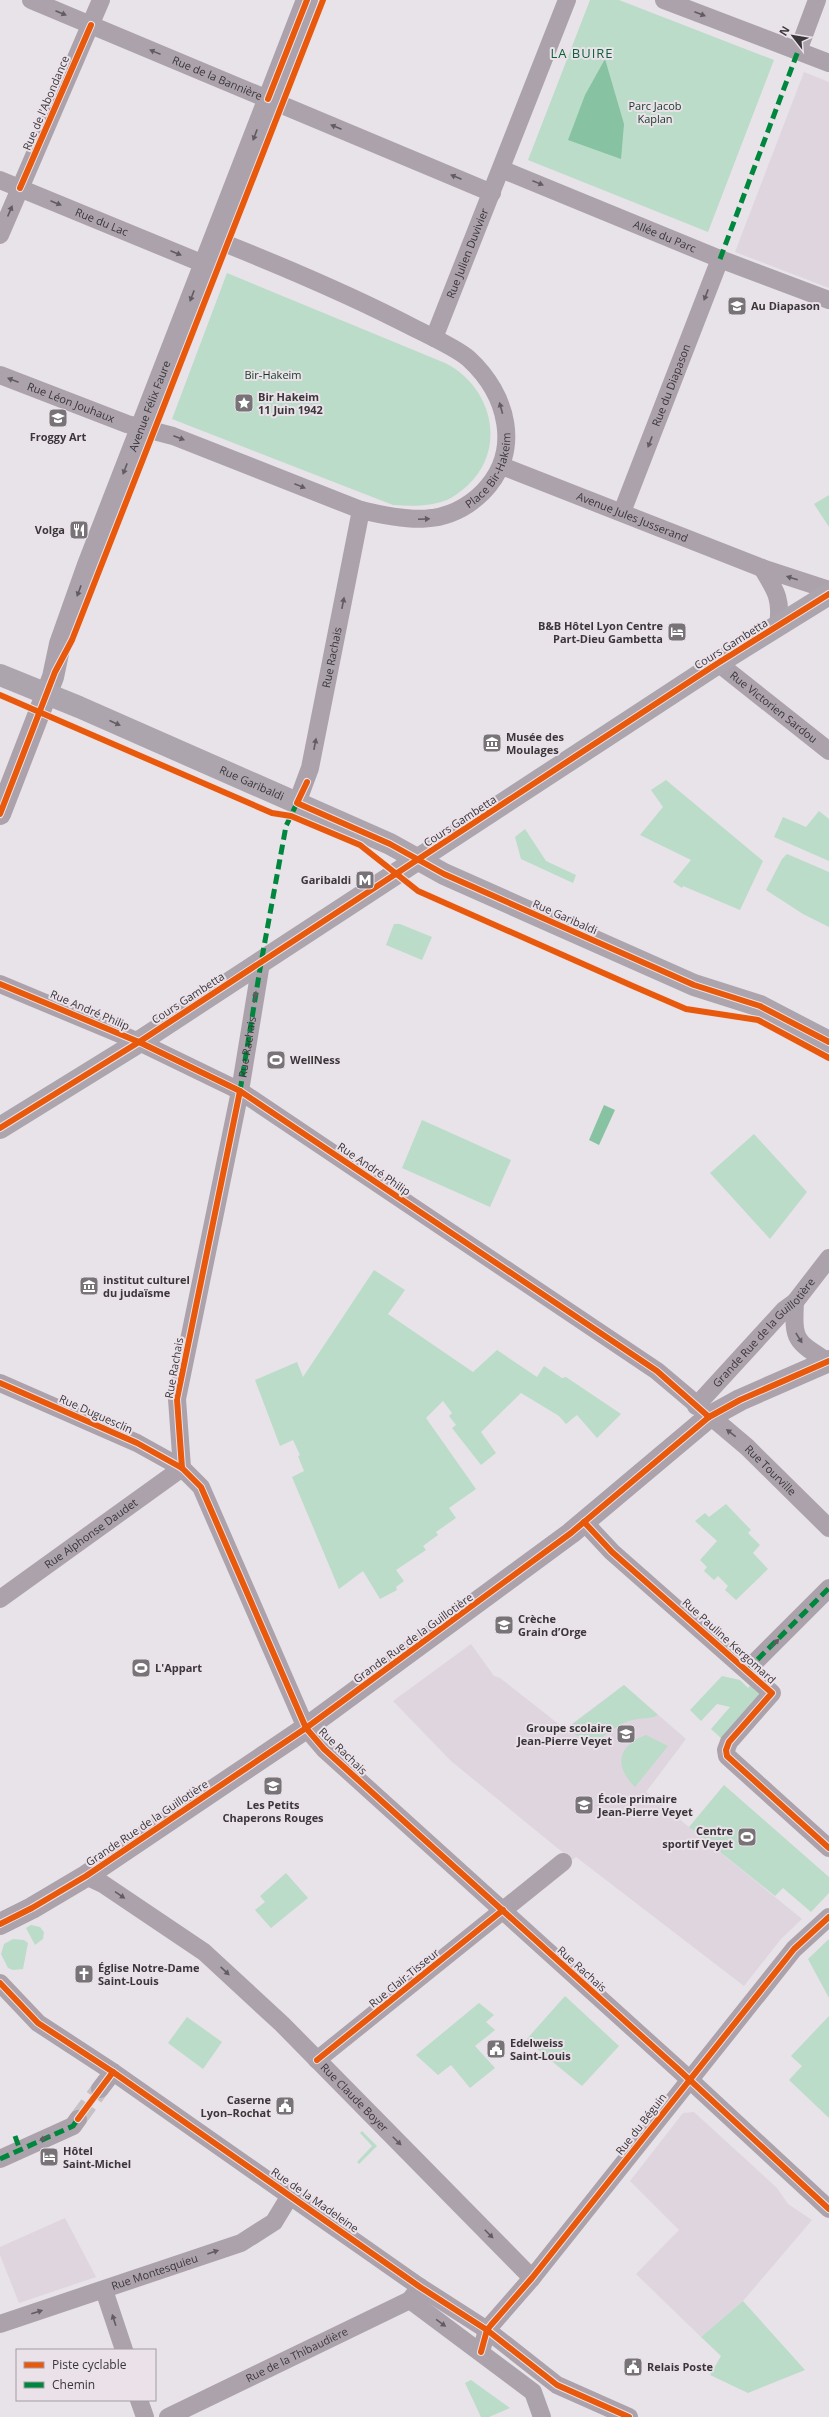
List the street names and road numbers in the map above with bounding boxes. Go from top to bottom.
street label: Rue de la Bannière [170,52,265,103]
street label: Rue de l'Abondance [19,53,72,153]
street label: Rue du Lac [73,204,131,239]
street label: Rue Julien Duvivier [442,205,492,300]
street label: Allée du Parc [631,216,699,255]
street label: Rue du Diapason [648,342,693,428]
street label: Avenue Félix Faure [125,358,174,453]
street label: Rue Léon Jouhaux [25,378,117,426]
street label: Place Bir-Hakeim [462,432,513,511]
street label: Avenue Jules Jusserand [575,488,690,545]
street label: Cours Gambetta [691,615,770,672]
street label: Rue Rachais [318,626,345,689]
street label: Rue Victorien Sardou [727,667,821,746]
street label: Rue Garibaldi [217,762,287,803]
street label: Cours Gambetta [420,791,499,850]
street label: Rue Garibaldi [531,896,600,937]
street label: Cours Gambetta [148,968,227,1027]
street label: Rue André Philip [48,986,132,1033]
street label: Rue Rachais [234,1015,259,1079]
street label: Rue André Philip [335,1139,414,1199]
street label: Grande Rue de la Guillotière [709,1275,818,1390]
street label: Rue Rachais [161,1336,186,1400]
street label: Rue Duguesclin [57,1391,135,1436]
street label: Rue Tourville [742,1441,800,1499]
street label: Rue Alphonse Daudet [41,1495,140,1572]
street label: Grande Rue de la Guillotière [350,1589,476,1686]
street label: Rue Pauline Kergomard [679,1595,779,1687]
street label: Rue Rachais [316,1724,371,1777]
street label: Grande Rue de la Guillotière [83,1776,211,1869]
street label: Rue Rachais [554,1942,610,1995]
street label: Rue Clair-Tisseur [366,1944,442,2010]
street label: Rue Claude Boyer [318,2060,392,2135]
street label: Rue du Béguin [612,2090,669,2158]
street label: Rue de la Madeleine [269,2164,362,2235]
street label: Rue Montesquieu [109,2250,200,2293]
street label: Rue de la Thibaudière [243,2323,350,2385]

